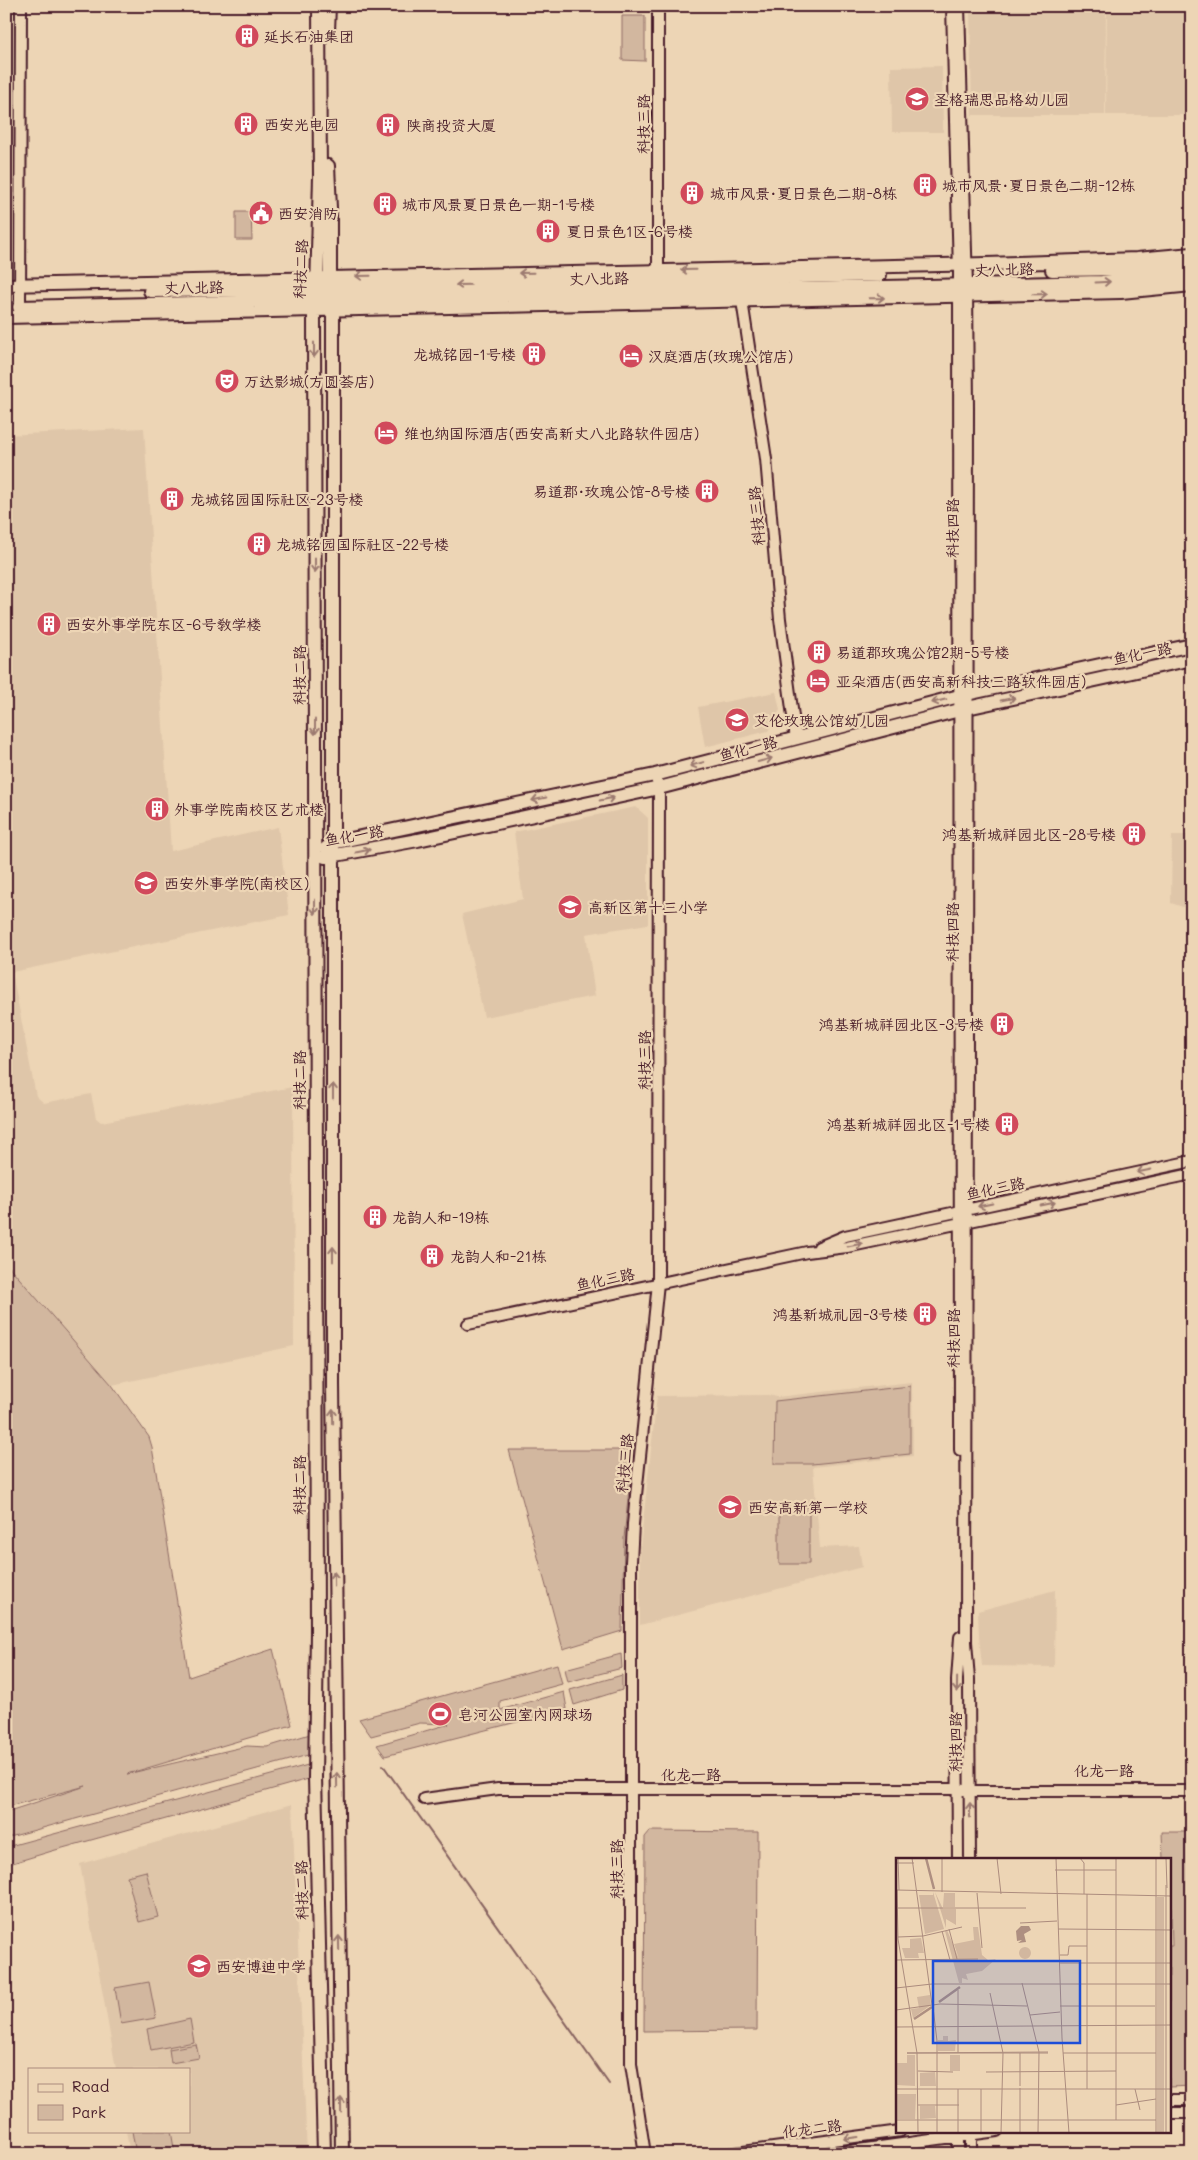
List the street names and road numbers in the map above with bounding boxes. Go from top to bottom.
street label: 科技三路 [633,94,653,154]
street label: 科技二路 [288,239,312,299]
street label: 丈八北路 [974,258,1034,280]
street label: 丈八北路 [569,267,629,289]
street label: 丈八北路 [164,276,224,298]
street label: 科技三路 [743,485,769,547]
street label: 科技四路 [942,498,962,558]
street label: 鱼化一路 [1111,637,1173,669]
street label: 科技二路 [289,645,309,705]
street label: 鱼化一路 [716,731,780,765]
street label: 鱼化一路 [323,820,385,850]
street label: 科技四路 [942,902,962,962]
street label: 科技三路 [634,1030,654,1090]
street label: 科技二路 [289,1050,309,1110]
street label: 鱼化三路 [964,1172,1026,1204]
street label: 鱼化三路 [574,1263,636,1295]
street label: 科技四路 [943,1308,963,1368]
street label: 科技三路 [611,1432,637,1494]
street label: 科技二路 [289,1455,309,1515]
street label: 科技四路 [945,1712,965,1772]
street label: 化龙一路 [1074,1760,1134,1780]
street label: 化龙一路 [661,1764,721,1784]
street label: 科技三路 [606,1839,626,1899]
street label: 科技二路 [290,1860,312,1920]
street label: 化龙二路 [781,2114,843,2142]

